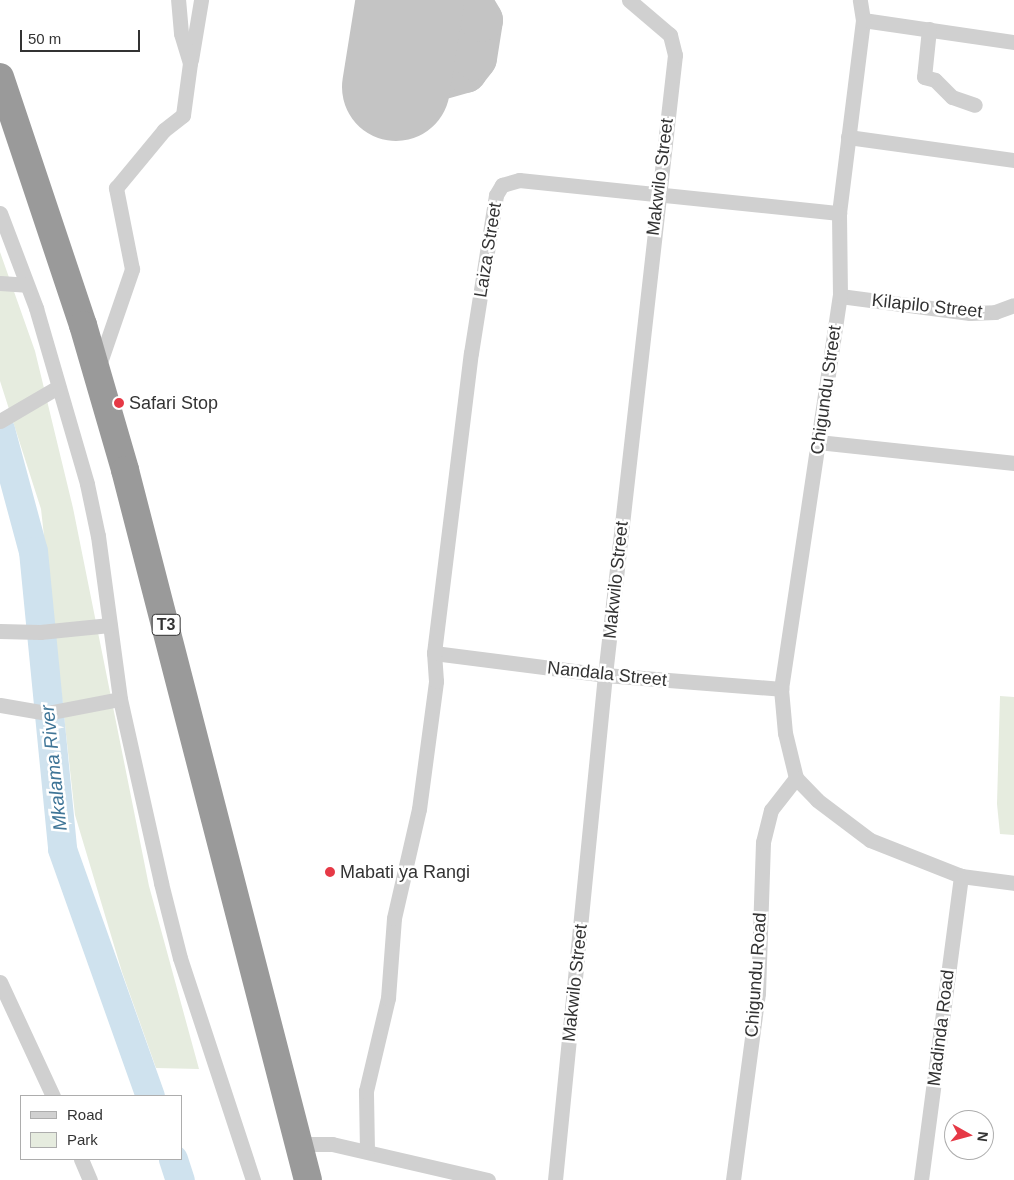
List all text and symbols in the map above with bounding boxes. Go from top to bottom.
scale bar [22,20,142,52]
text: 50 m [28,30,61,47]
street label: Makwilo Street [642,117,678,237]
street label: Laiza Street [470,201,506,299]
street label: Kilapilo Street [871,289,983,323]
street label: Chigundu Street [806,324,846,456]
place label: Safari Stop [129,392,218,414]
marker: Safari Stop [113,397,125,409]
street label: Makwilo Street [599,520,633,640]
road number: T3 [151,612,181,638]
street label: Nandala Street [546,657,668,691]
water label: Mkalama River [36,704,72,832]
place label: Mabati ya Rangi [340,861,470,883]
marker: Mabati ya Rangi [324,866,336,878]
street label: Chigundu Road [741,912,771,1038]
street label: Makwilo Street [558,923,592,1043]
street label: Madinda Road [923,969,959,1087]
legend [20,1095,182,1160]
text: Road [67,1106,103,1123]
north arrow [944,1110,994,1160]
text: Park [67,1131,98,1148]
text: N [974,1131,991,1143]

